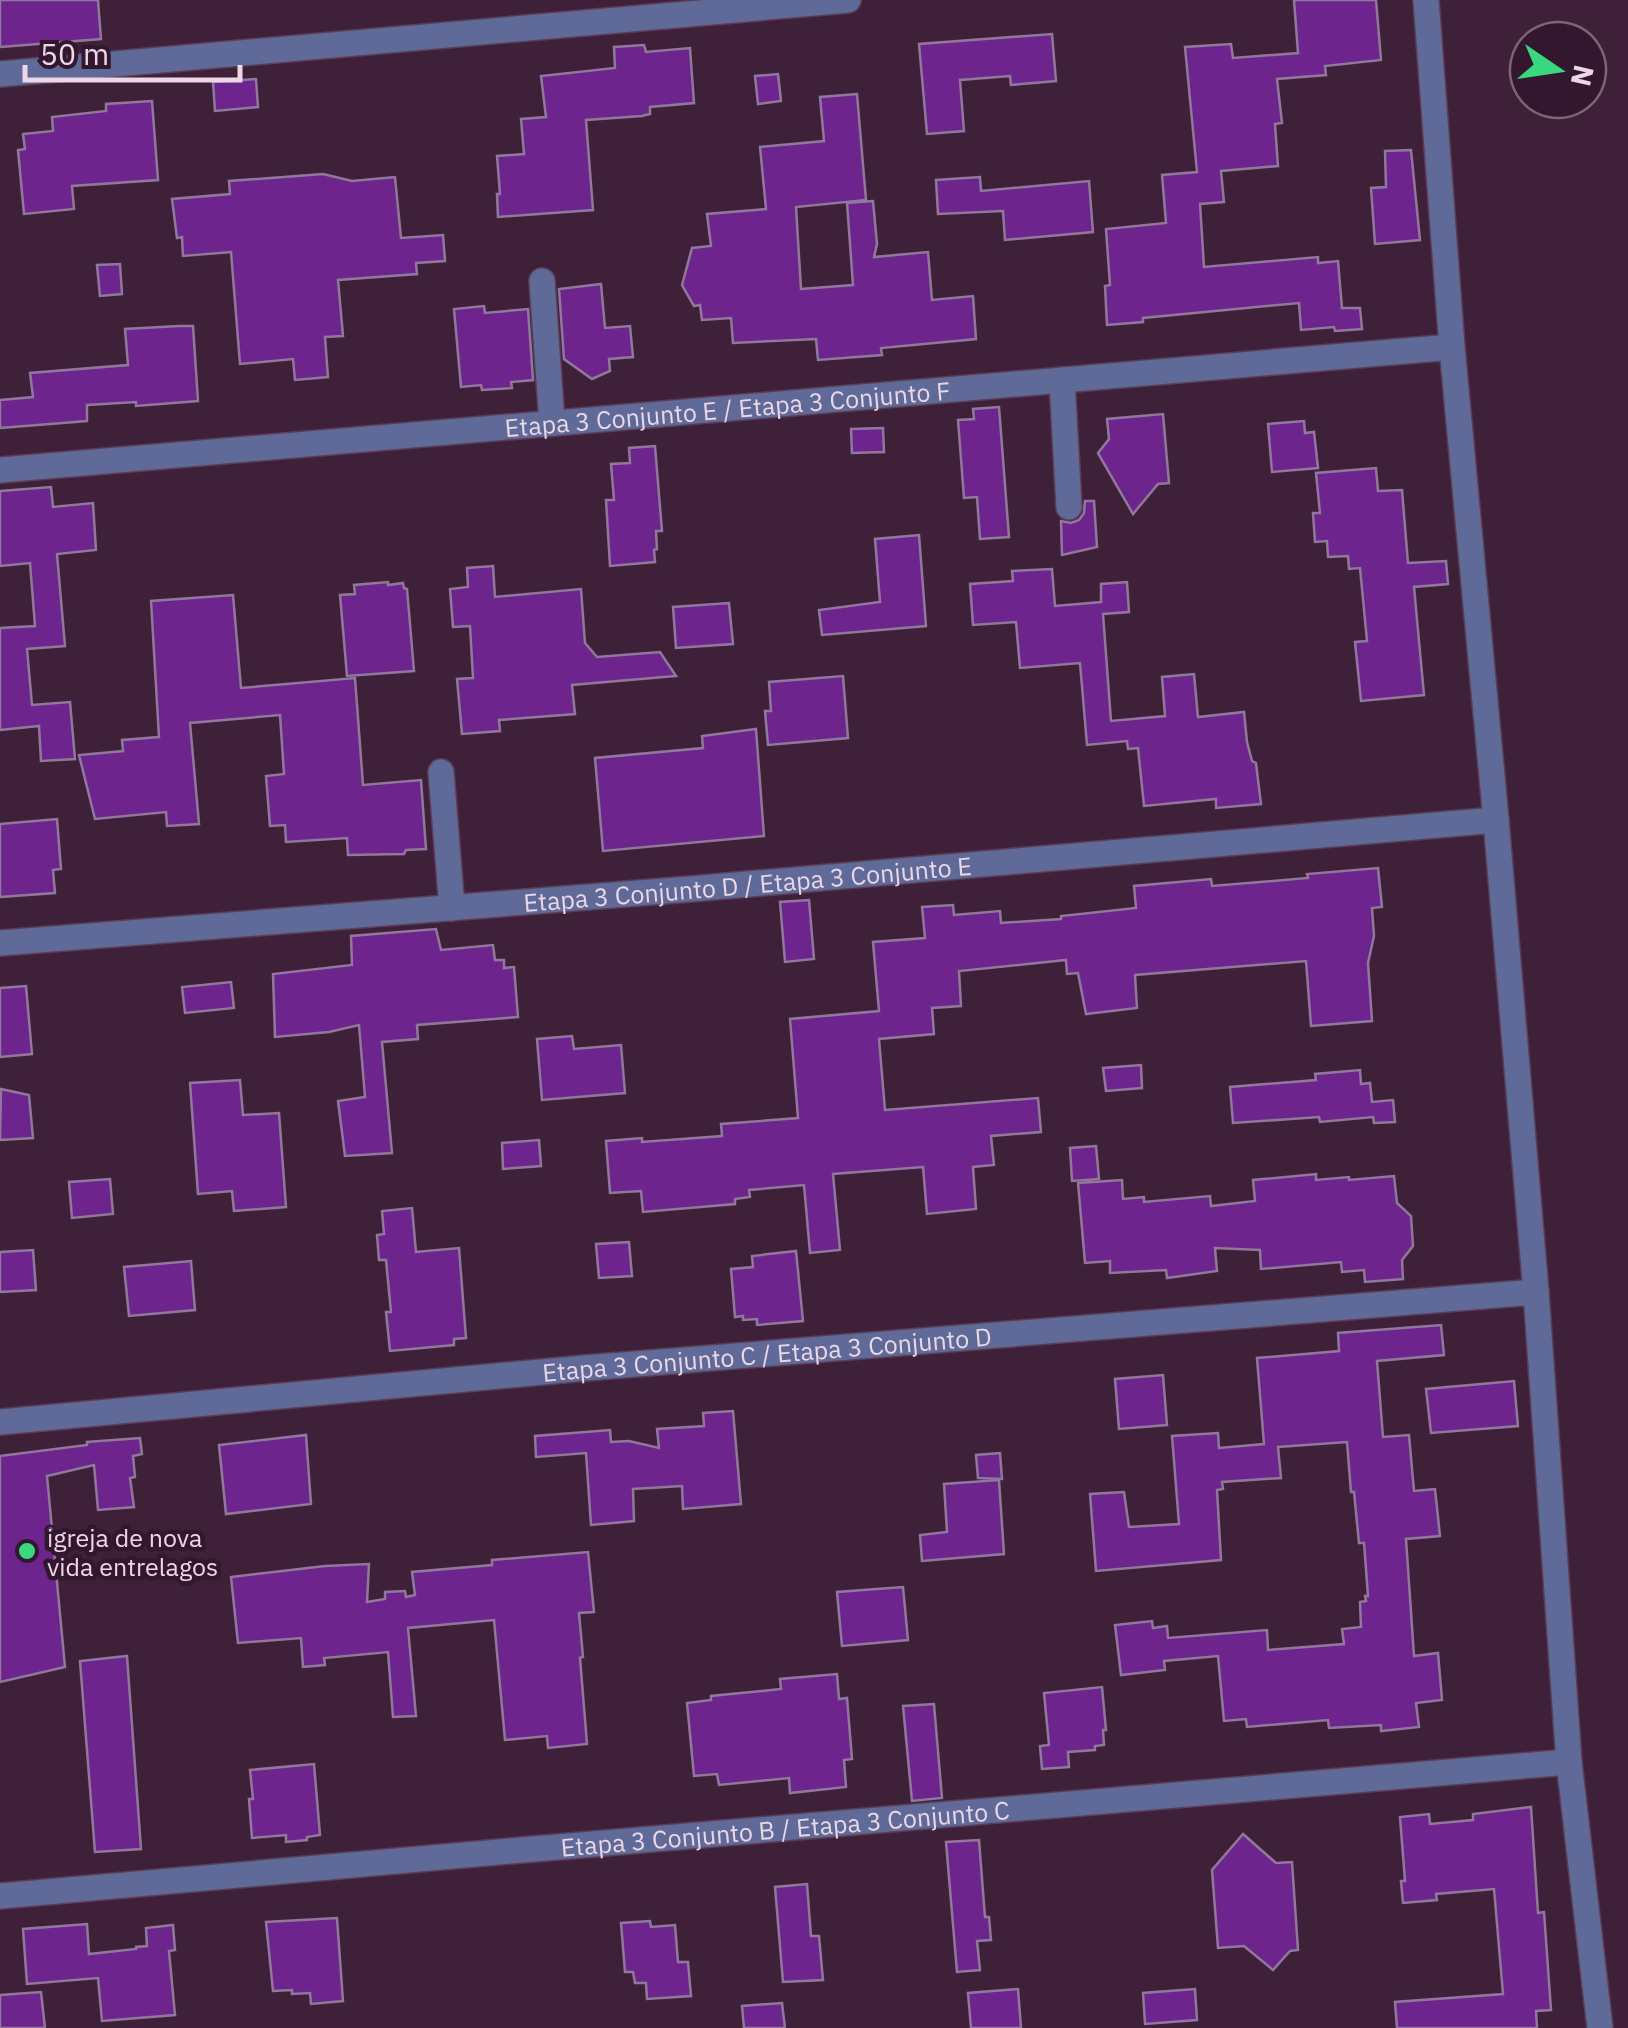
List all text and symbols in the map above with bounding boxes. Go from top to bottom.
scale bar [25,20,240,82]
north arrow [1508,20,1608,120]
text: 50 m [40,34,109,73]
text: N [1563,62,1603,90]
street label: Etapa 3 Conjunto E / Etapa 3 Conjunto F [503,373,951,444]
street label: Etapa 3 Conjunto D / Etapa 3 Conjunto E [522,848,973,918]
street label: Etapa 3 Conjunto C / Etapa 3 Conjunto D [541,1319,993,1388]
place label: igreja de nova vida entrelagos [47,1521,218,1583]
marker: igreja de nova vida entrelagos [16,1540,38,1562]
street label: Etapa 3 Conjunto B / Etapa 3 Conjunto C [559,1793,1011,1863]

